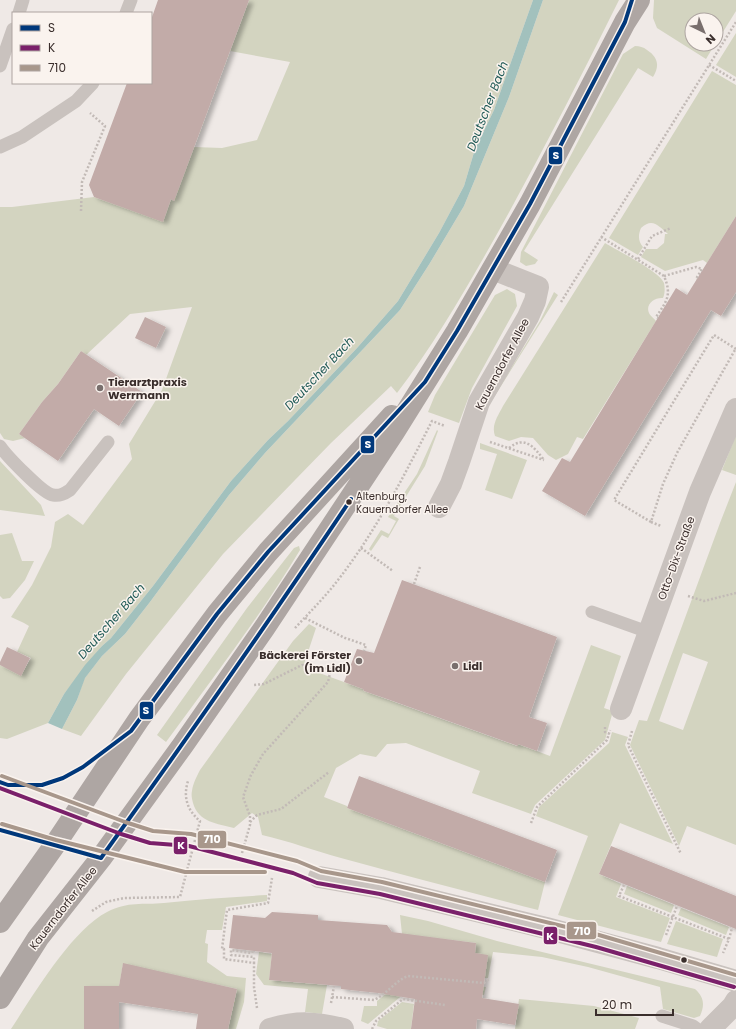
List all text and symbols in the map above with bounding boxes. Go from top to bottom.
legend [12,12,152,84]
north arrow [684,12,724,52]
text: S [48,19,55,36]
text: N [702,31,719,48]
text: K [48,39,55,56]
text: 710 [48,59,66,76]
water label: Deutscher Bach [462,59,512,153]
line badge: S [548,146,563,165]
text: S [553,147,560,163]
street label: Kauerndorfer Allee [471,315,533,413]
water label: Deutscher Bach [280,332,358,414]
place label: Tierarztpraxis Werrmann [108,374,187,403]
marker: Tierarztpraxis Werrmann [95,383,105,393]
line badge: S [360,435,375,454]
text: S [365,436,372,452]
place label: Altenburg, Kauerndorfer Allee [356,489,448,517]
marker: Altenburg, Kauerndorfer Allee [344,497,354,507]
street label: Otto-Dix-Straße [653,514,699,602]
water label: Deutscher Bach [73,580,149,662]
place label: Bäckerei Förster (im Lidl) [259,647,351,676]
marker: Bäckerei Förster (im Lidl) [354,656,364,666]
place label: Lidl [463,658,482,674]
marker: Lidl [450,661,460,671]
line badge: S [139,701,154,720]
text: S [143,702,150,718]
line badge: 710 [197,830,227,849]
text: 710 [203,831,221,847]
line badge: K [173,836,188,855]
text: K [177,837,185,853]
street label: Kauerndorfer Allee [25,863,101,953]
line badge: 710 [566,921,597,940]
text: 710 [573,923,591,939]
line badge: K [543,926,558,945]
text: K [546,928,554,944]
unlabelled marker [679,955,689,965]
scale bar [596,991,673,1017]
text: 20 m [602,996,632,1013]

